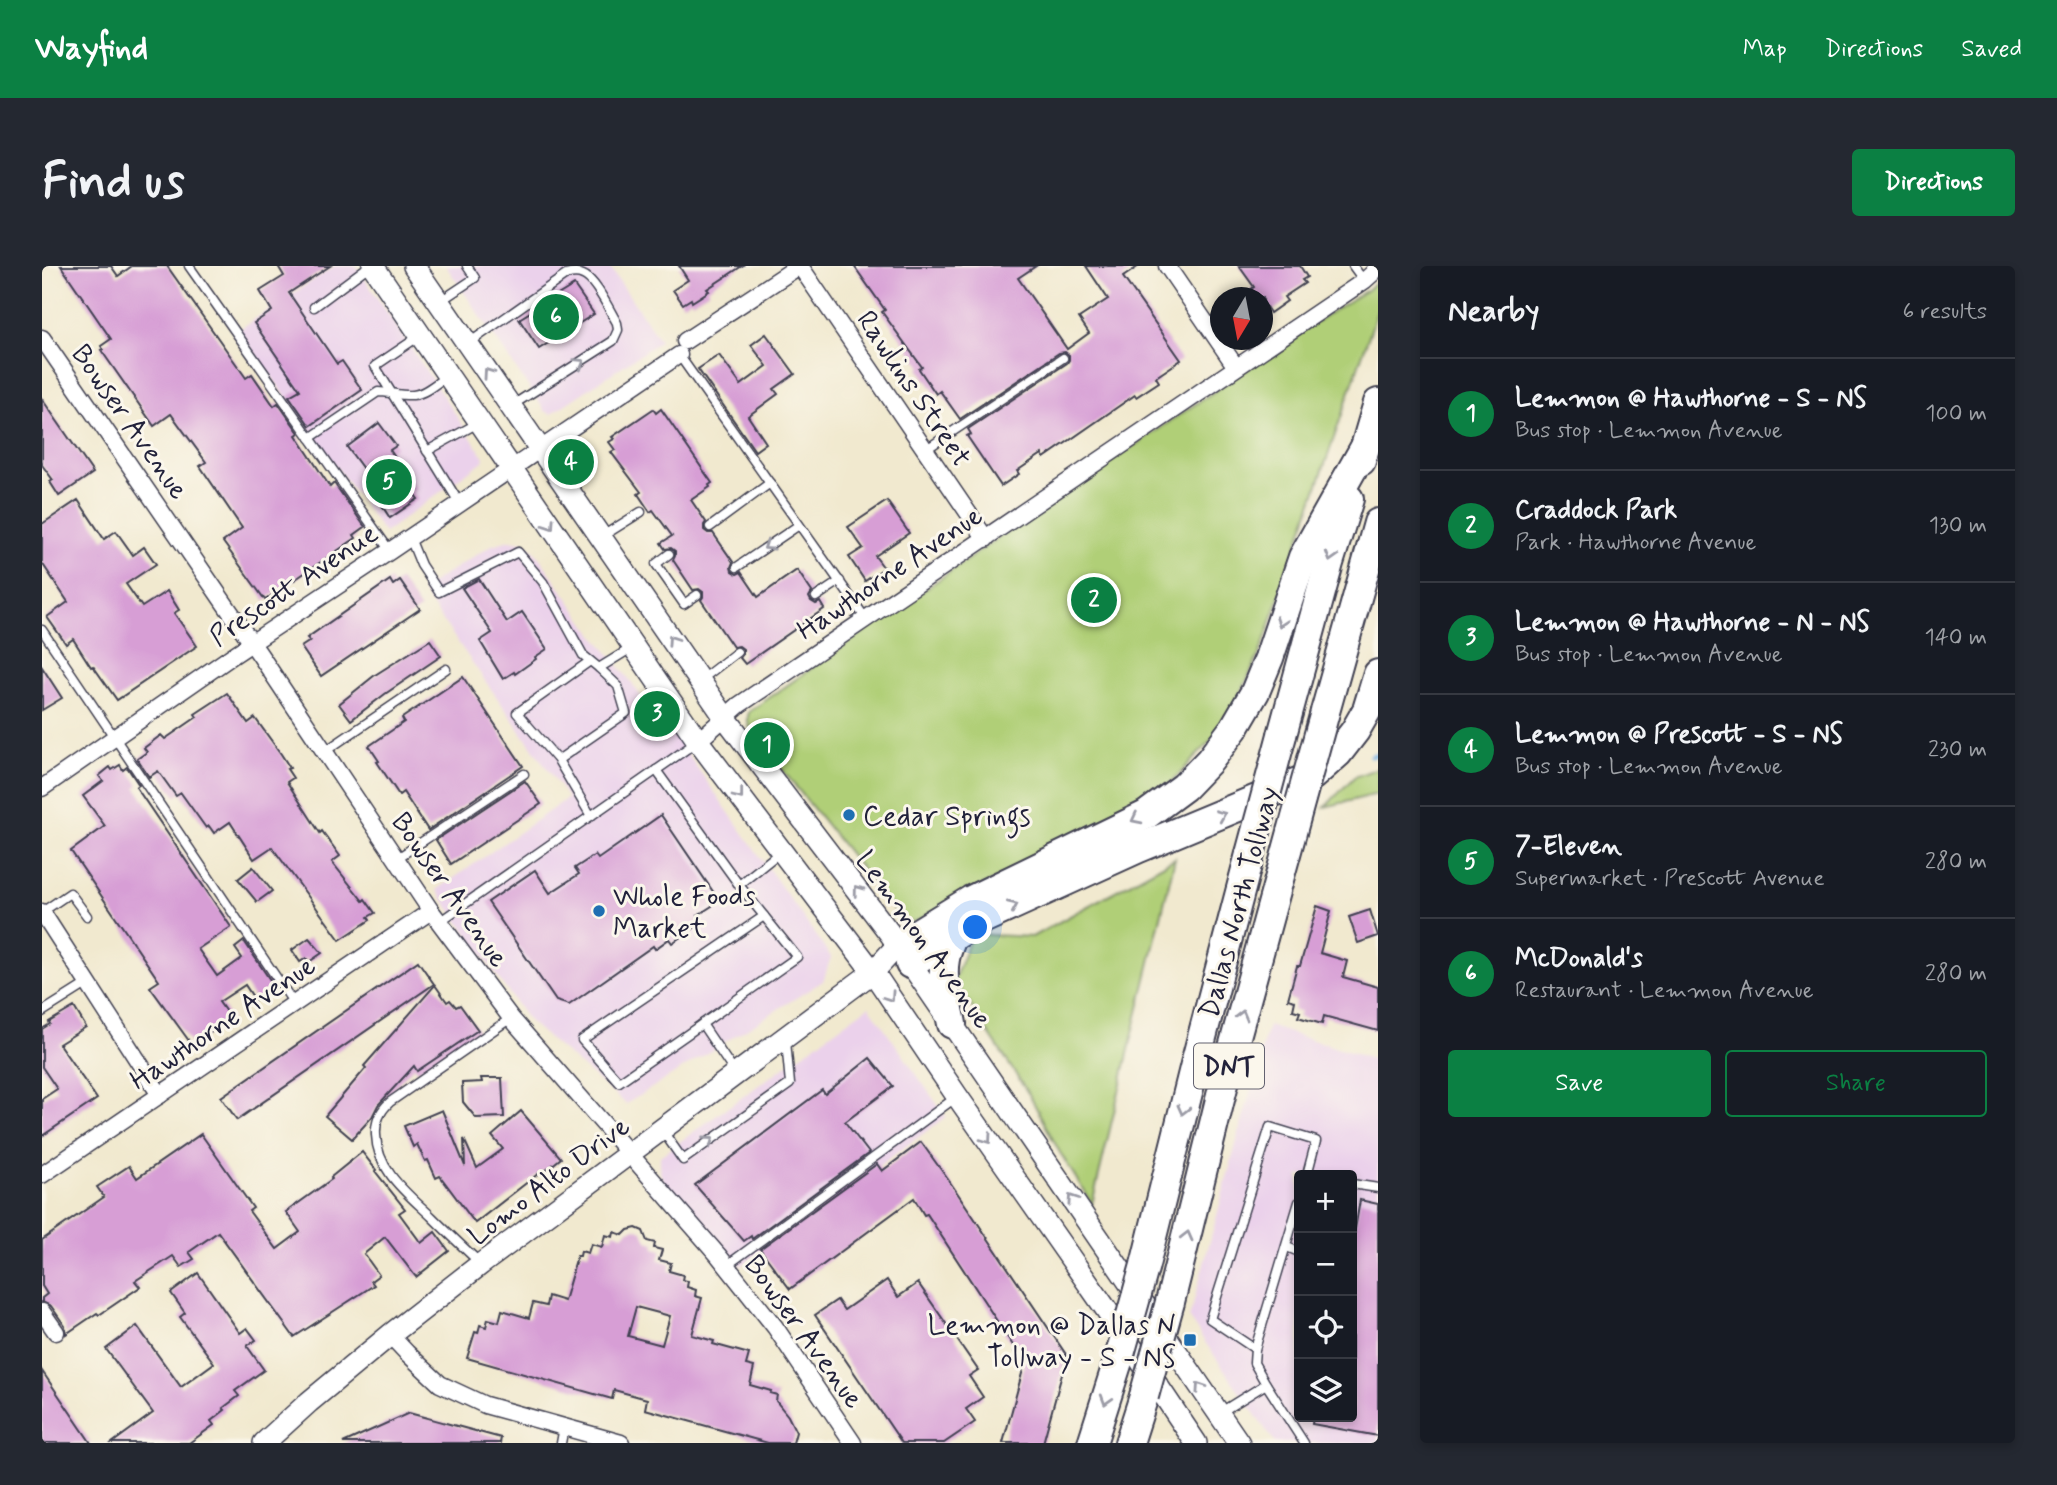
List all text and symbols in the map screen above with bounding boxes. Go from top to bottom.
text: Wayfind [35,27,148,71]
text: Map [1743,34,1787,65]
text: Directions [1825,34,1923,65]
text: Saved [1961,34,2022,65]
button: Directions [1852,149,2015,216]
text: Find us [42,150,185,215]
north arrow [1210,287,1273,350]
pin: 6 [533,291,579,343]
text: Nearby [1448,292,1539,331]
text: 6 results [1903,297,1987,327]
street label: Rawlins Street [847,304,979,475]
street label: Bowser Avenue [62,337,196,507]
one-way arrow [573,358,586,371]
one-way arrow [484,368,496,381]
text: Lemmon @ Hawthorne - S - NS [1515,382,1867,416]
text: 1 [1466,399,1476,429]
text: 100 m [1925,399,1987,429]
text: Bus stop · Lemmon Avenue [1515,416,1783,446]
pin: 4 [548,436,594,488]
pin: 5 [366,456,412,508]
text: Craddock Park [1515,494,1677,528]
street label: Hawthorne Avenue [790,498,991,650]
text: 2 [1465,511,1477,541]
text: 130 m [1929,511,1987,541]
street label: Prescott Avenue [203,516,386,656]
one-way arrow [542,517,555,530]
text: Park · Hawthorne Avenue [1515,528,1756,558]
one-way arrow [763,538,776,550]
one-way arrow [1325,551,1340,563]
pin: 2 [1071,574,1117,626]
text: Lemmon @ Hawthorne - N - NS [1515,606,1870,640]
one-way arrow [1275,616,1290,628]
text: 3 [1466,623,1476,653]
text: 140 m [1924,623,1987,653]
one-way arrow [667,635,680,648]
text: Bus stop · Lemmon Avenue [1515,640,1783,670]
pin: 3 [634,688,680,740]
text: Lemmon @ Prescott - S - NS [1515,718,1843,752]
pin: 1 [744,719,790,771]
text: 4 [1464,735,1478,765]
text: 230 m [1928,735,1987,765]
text: Bus stop · Lemmon Avenue [1515,752,1783,782]
street label: Dallas North Tollway [1192,783,1289,1023]
one-way arrow [731,787,744,800]
place label: Cedar Springs [863,799,1031,839]
street label: Bowser Avenue [382,805,516,975]
marker: Cedar Springs [841,807,857,823]
one-way arrow [1214,809,1226,823]
one-way arrow [1131,811,1143,825]
text: 7-Eleven [1515,830,1622,864]
street label: Lemmon Avenue [846,844,1000,1037]
text: 5 [1464,847,1478,877]
text: 280 m [1925,847,1987,877]
text: Supermarket · Prescott Avenue [1515,864,1825,894]
place label: Whole Foods Market [613,879,755,948]
one-way arrow [853,886,866,898]
one-way arrow [1006,900,1018,914]
marker: Whole Foods Market [591,903,607,919]
your location [958,910,992,944]
text: McDonald's [1515,942,1643,976]
street label: Hawthorne Avenue [123,948,324,1100]
text: 6 [1465,959,1477,989]
text: 280 m [1925,959,1987,989]
text: Restaurant · Lemmon Avenue [1515,976,1813,1006]
one-way arrow [882,989,894,1002]
one-way arrow [1234,1009,1248,1021]
road number: DNT [1194,1044,1264,1088]
button: Save [1448,1050,1711,1117]
button: Share [1725,1050,1987,1117]
one-way arrow [1177,1104,1191,1116]
street label: Lomo Alto Drive [461,1109,638,1255]
one-way arrow [979,1131,991,1144]
one-way arrow [701,1137,714,1149]
map controls [1294,1170,1357,1422]
button: + [1294,1170,1357,1233]
one-way arrow [1067,1194,1080,1207]
one-way arrow [1179,1230,1193,1242]
button: − [1294,1233,1357,1296]
street label: Bowser Avenue [735,1248,871,1417]
button: locate [1294,1296,1357,1359]
place label: Lemmon @ Dallas N Tollway - S - NS [928,1308,1176,1377]
marker: Lemmon @ Dallas N Tollway - S - NS [1182,1332,1198,1348]
button: layers [1294,1359,1357,1422]
one-way arrow [1196,1382,1208,1395]
one-way arrow [1099,1394,1114,1406]

